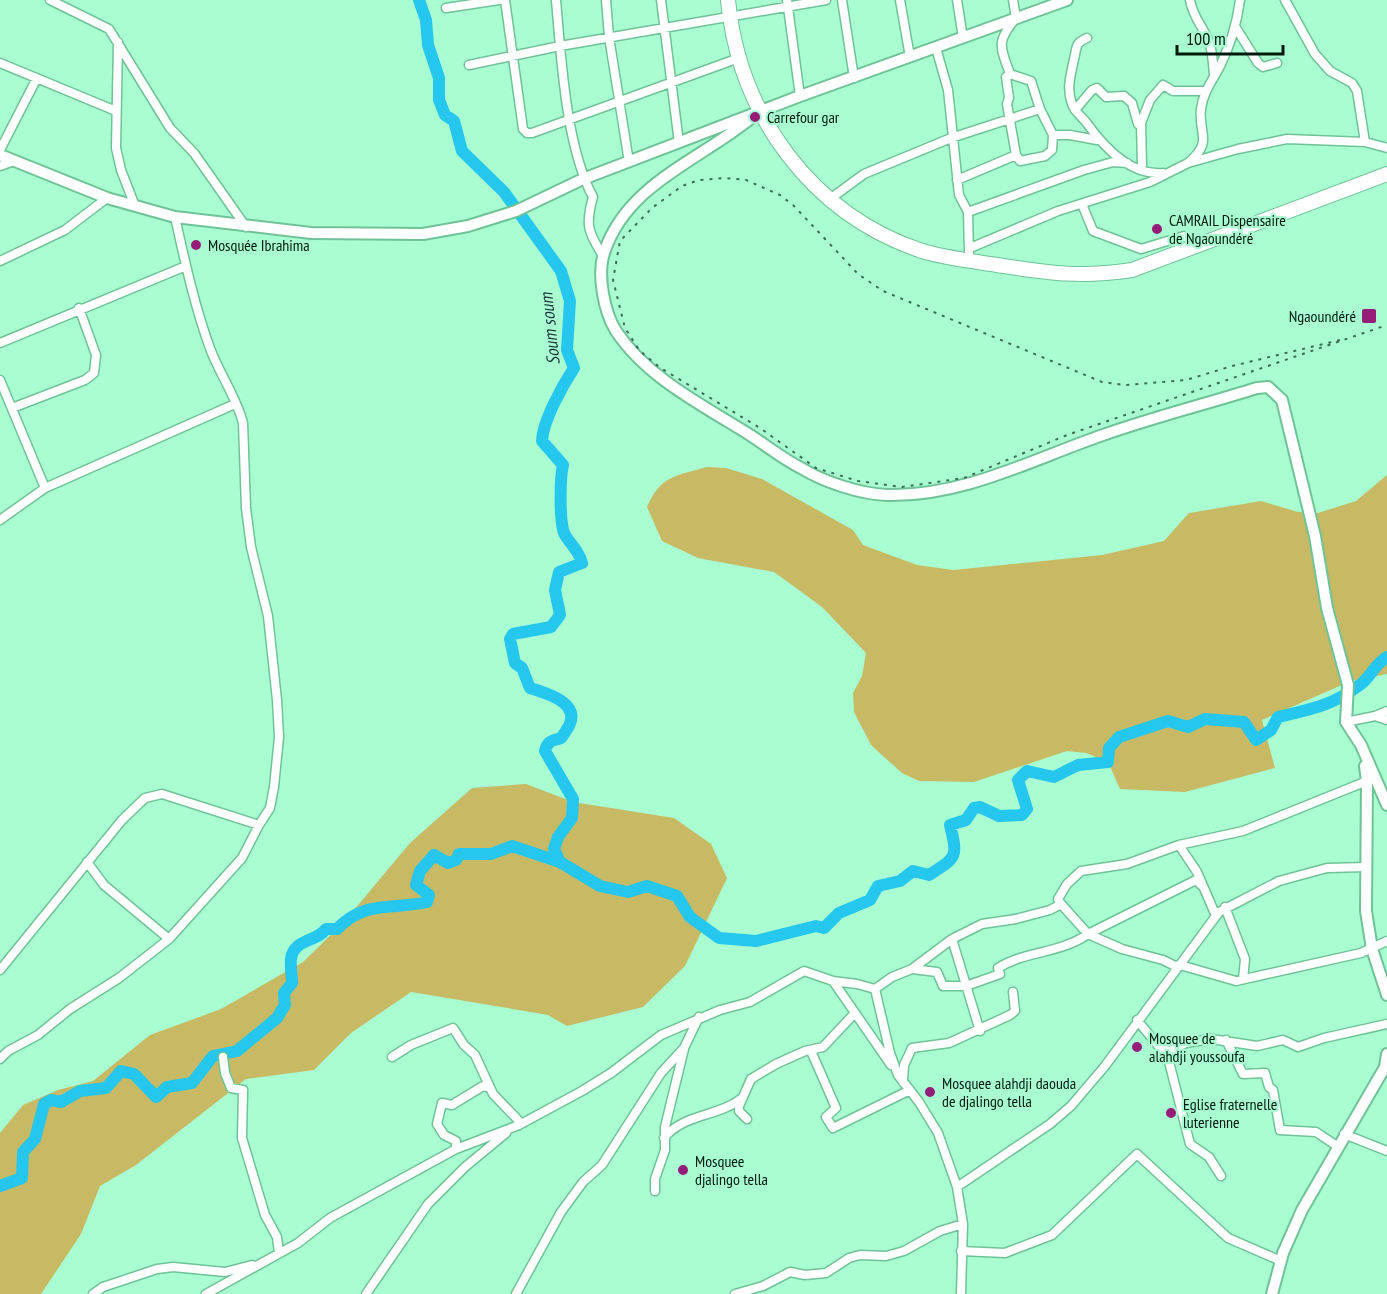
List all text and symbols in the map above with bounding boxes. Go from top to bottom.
scale bar [1177,18,1284,56]
text: 100 m [1186,27,1226,50]
place label: Carrefour gar [767,107,840,127]
marker: Carrefour gar [748,110,762,124]
place label: CAMRAIL Dispensaire de Ngaoundéré [1169,210,1286,248]
marker: CAMRAIL Dispensaire de Ngaoundéré [1150,222,1164,236]
place label: Mosquée Ibrahima [208,235,310,255]
marker: Mosquée Ibrahima [189,238,203,252]
water label: Soum soum [534,291,565,366]
place label: Ngaoundéré [1289,306,1356,326]
marker: Ngaoundéré [1360,307,1378,325]
place label: Mosquee de alahdji youssoufa [1149,1028,1245,1066]
marker: Mosquee de alahdji youssoufa [1130,1040,1144,1054]
place label: Mosquee alahdji daouda de djalingo tella [942,1073,1076,1111]
marker: Mosquee alahdji daouda de djalingo tella [923,1085,937,1099]
place label: Eglise fraternelle luterienne [1183,1094,1277,1132]
marker: Eglise fraternelle luterienne [1164,1106,1178,1120]
place label: Mosquee djalingo tella [695,1151,768,1189]
marker: Mosquee djalingo tella [676,1163,690,1177]

